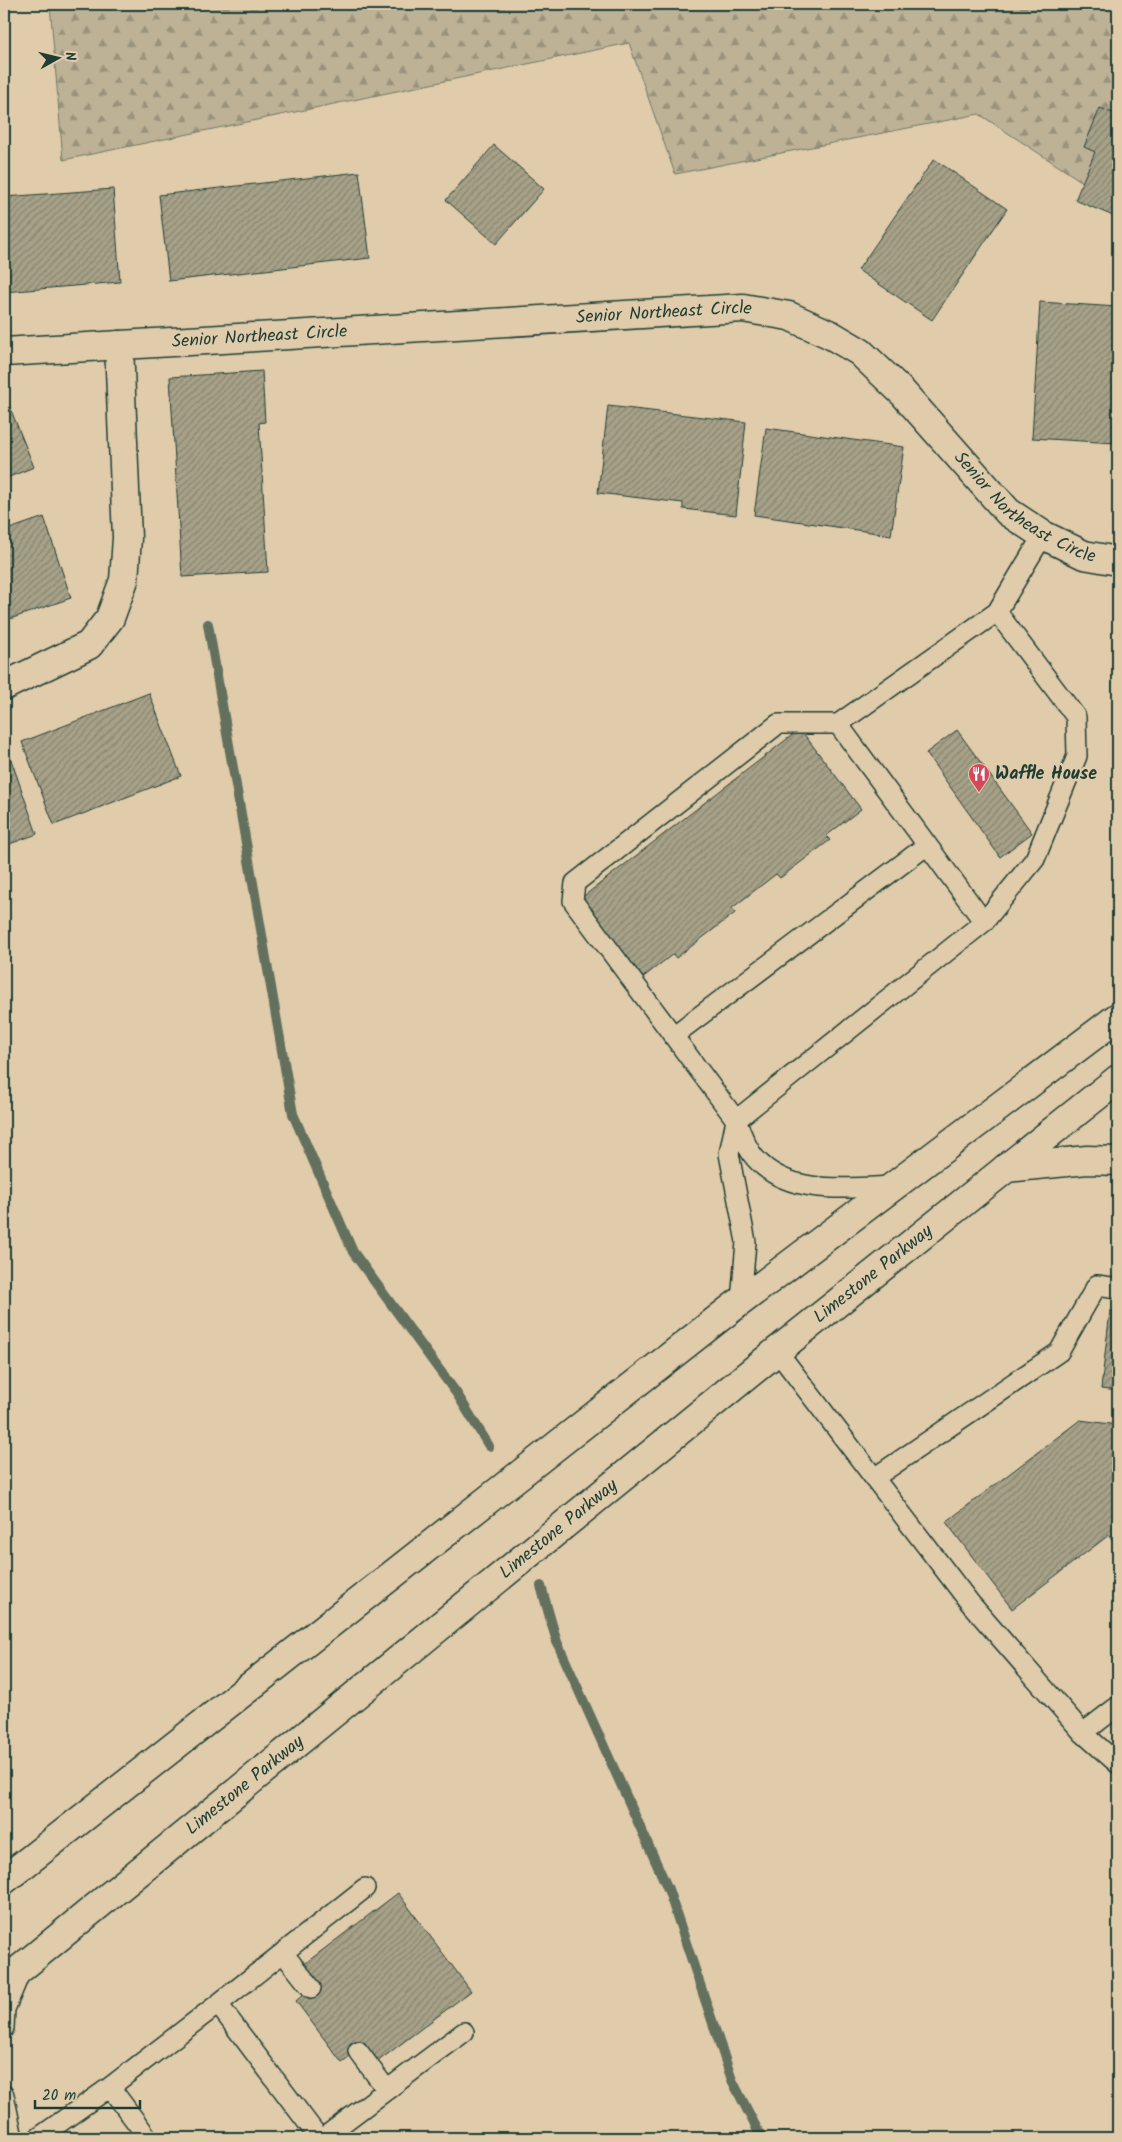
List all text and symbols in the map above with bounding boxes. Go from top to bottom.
north arrow [32,32,82,82]
text: N [58,50,81,62]
street label: Senior Northeast Circle [575,293,754,332]
street label: Senior Northeast Circle [171,317,348,356]
street label: Senior Northeast Circle [946,445,1098,571]
place label: Waffle House [995,760,1097,789]
restaurant icon: Waffle House [967,762,991,793]
street label: Limestone Parkway [807,1217,940,1331]
street label: Limestone Parkway [493,1471,625,1587]
street label: Limestone Parkway [179,1728,311,1843]
scale bar [35,2077,140,2109]
text: 20 m [42,2084,76,2108]

